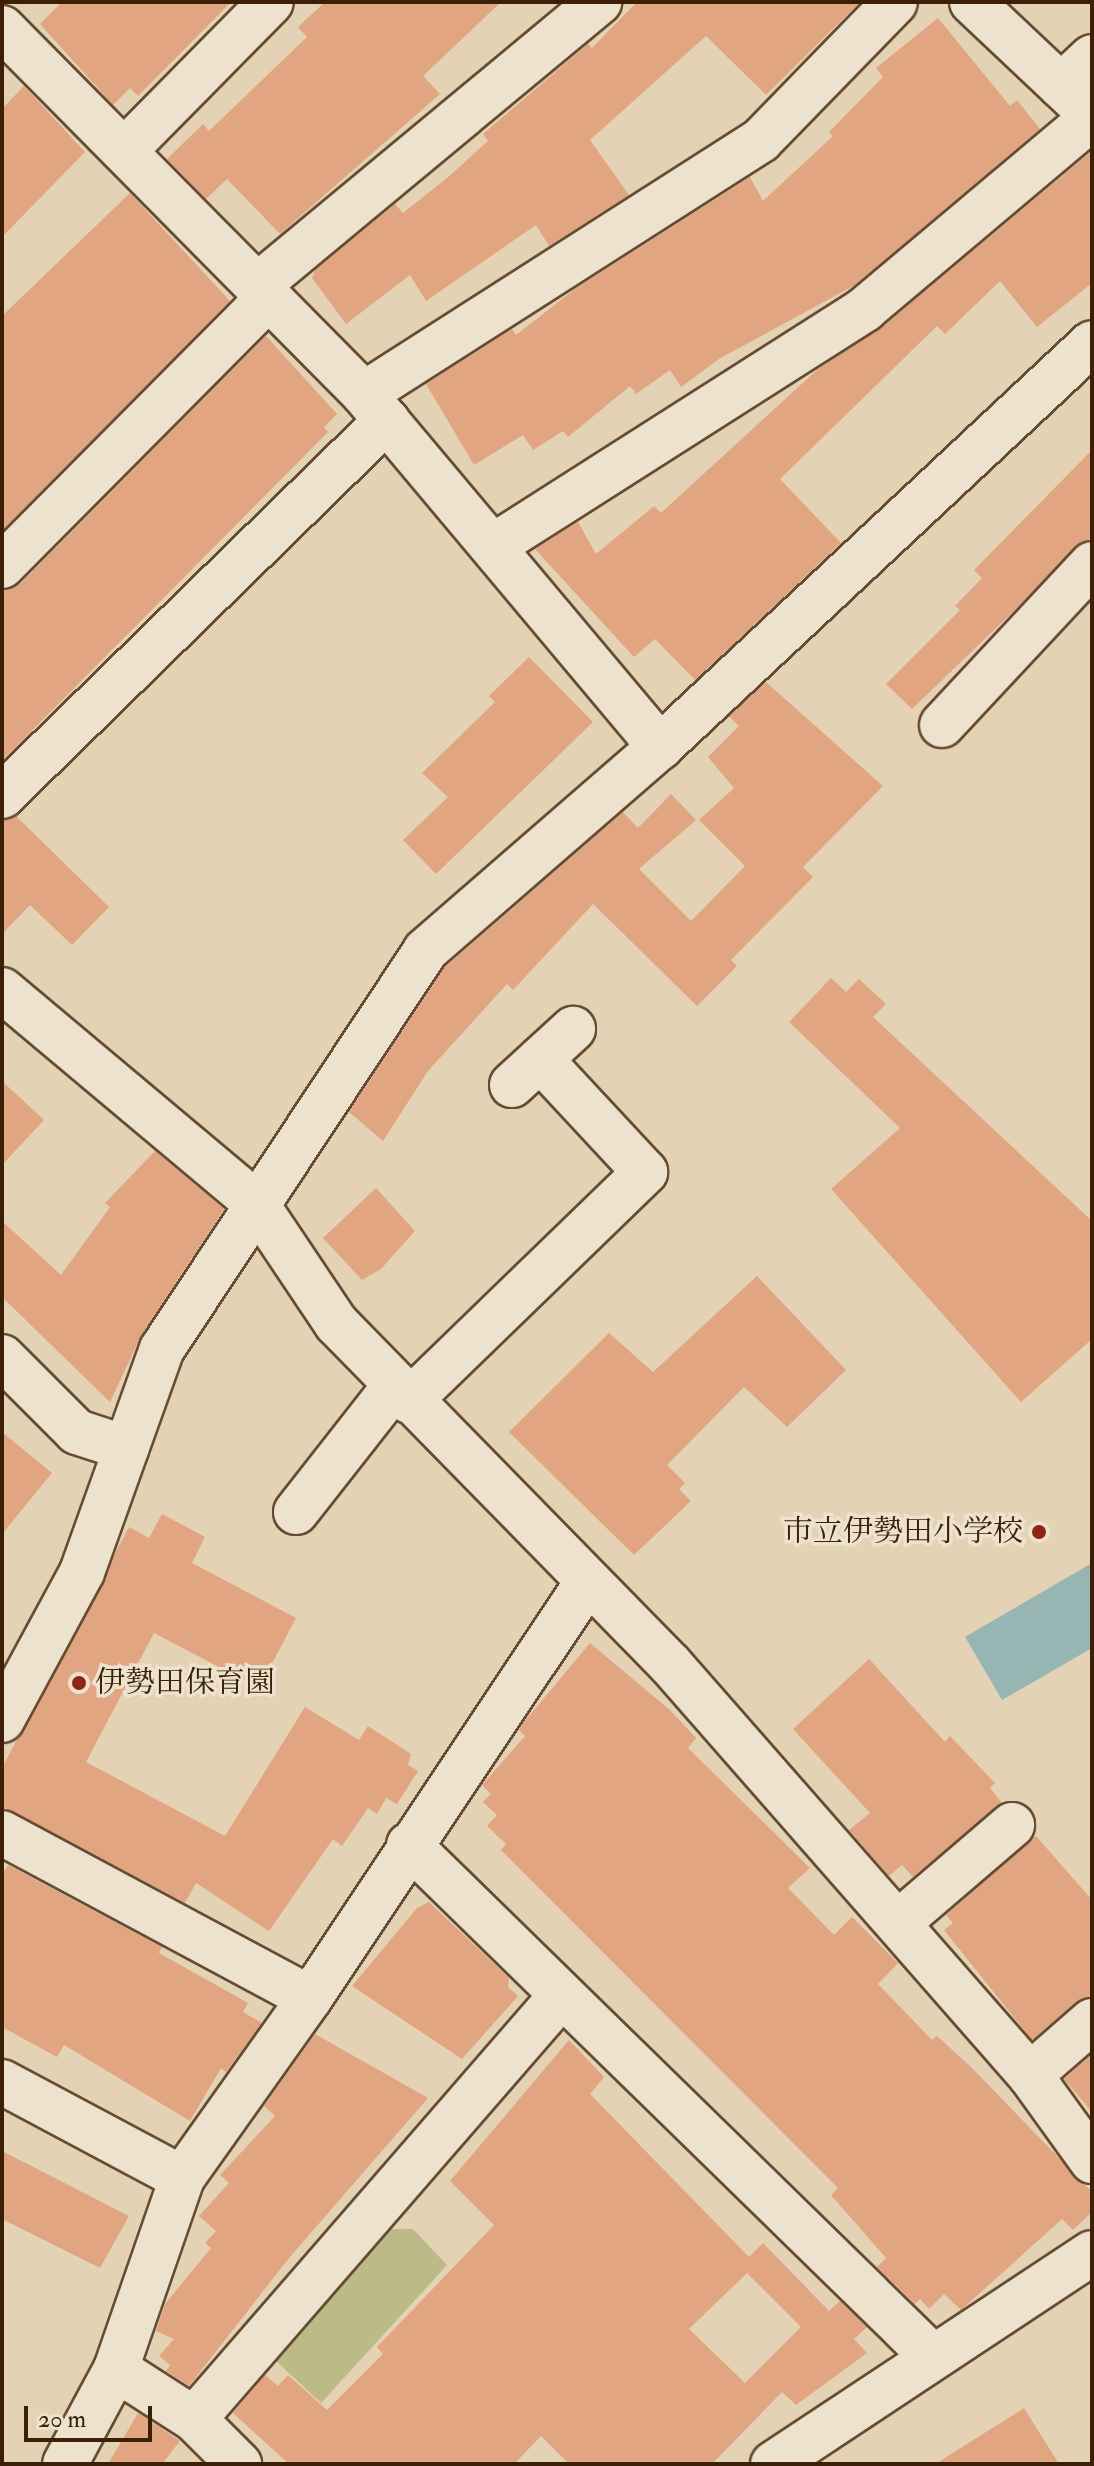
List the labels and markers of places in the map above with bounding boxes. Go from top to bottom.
place label: 市立伊勢田小学校 [783,1514,1023,1550]
marker: 市立伊勢田小学校 [1030,1523,1048,1541]
place label: 伊勢田保育園 [95,1665,275,1701]
marker: 伊勢田保育園 [70,1674,88,1692]

